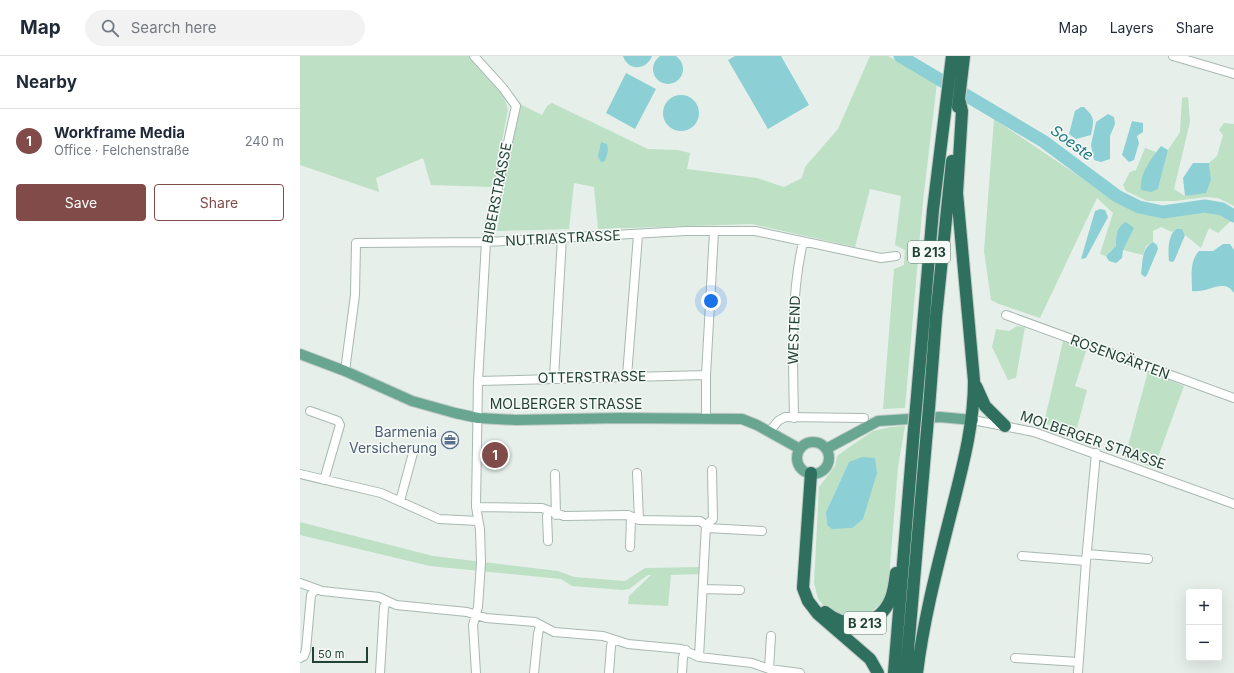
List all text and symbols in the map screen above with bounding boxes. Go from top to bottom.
search box [85,10,365,46]
text: Map [20,16,61,39]
icon: search [99,17,121,39]
text: Search here [131,18,216,37]
text: Map [1059,19,1088,36]
text: Layers [1110,19,1154,36]
text: Share [1176,19,1214,36]
text: Nearby [16,72,77,92]
water label: Soeste [1047,121,1098,165]
text: Workframe Media [54,123,185,142]
text: 1 [26,133,32,149]
text: 240 m [245,133,284,149]
street label: BIBERSTRASSE [478,141,515,245]
text: Office · Felchenstraße [54,142,189,158]
button: Save [16,184,146,221]
button: Share [154,184,284,221]
street label: NUTRIASTRASSE [505,226,621,249]
road number: B 213 [908,241,950,263]
your location [701,291,721,311]
street label: WESTEND [784,295,803,365]
street label: ROSENGÄRTEN [1068,331,1172,382]
street label: OTTERSTRASSE [537,367,647,386]
street label: MOLBERGER STRASSE [490,395,642,412]
street label: MOLBERGER STRASSE [1018,407,1168,472]
place label: Barmenia Versicherung [349,423,437,456]
office icon: Barmenia Versicherung [440,430,460,450]
pin: 1 [482,440,508,470]
map controls [1186,589,1222,661]
button: + [1186,589,1222,625]
road number: B 213 [844,612,886,634]
button: − [1186,625,1222,661]
scale bar [312,645,368,664]
text: 50 m [318,647,344,661]

